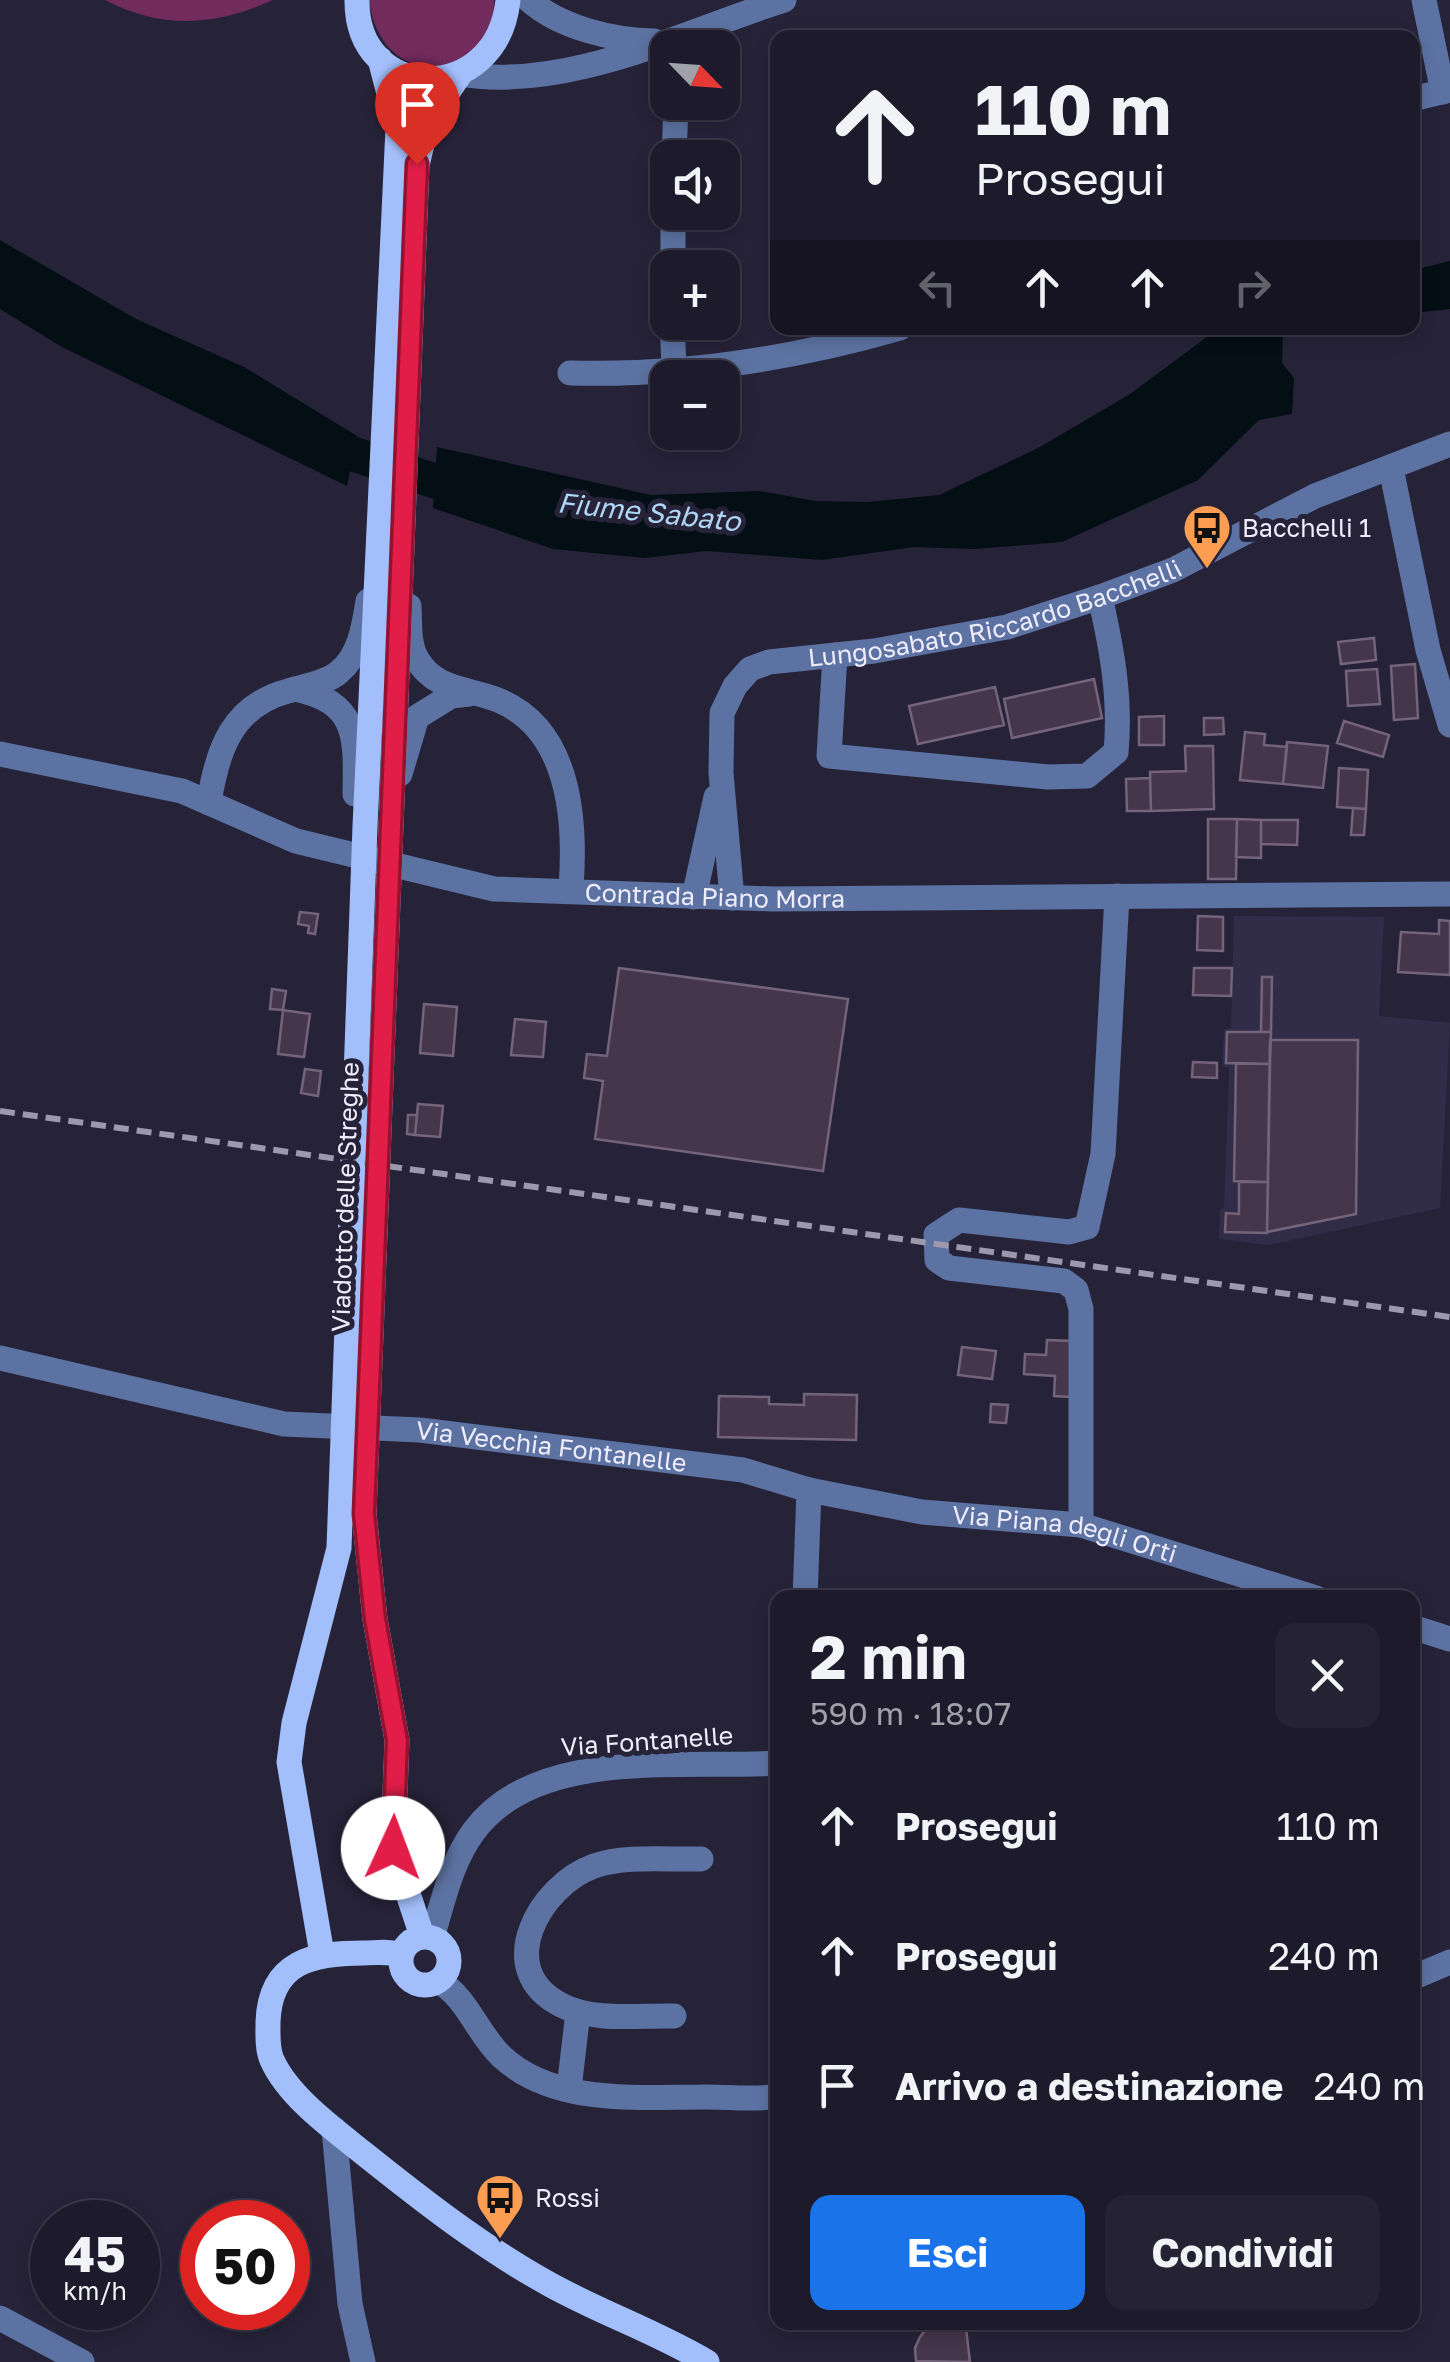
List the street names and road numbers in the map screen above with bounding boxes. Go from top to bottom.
street label: Lungosabato Riccardo Bacchelli [806,552,1187,673]
street label: Contrada Piano Morra [584,876,845,914]
street label: Viadotto delle Streghe [324,1061,365,1332]
street label: Via Vecchia Fontanelle [414,1414,689,1478]
street label: Via Piana degli Orti [951,1499,1181,1569]
street label: Via Fontanelle [560,1719,734,1762]

